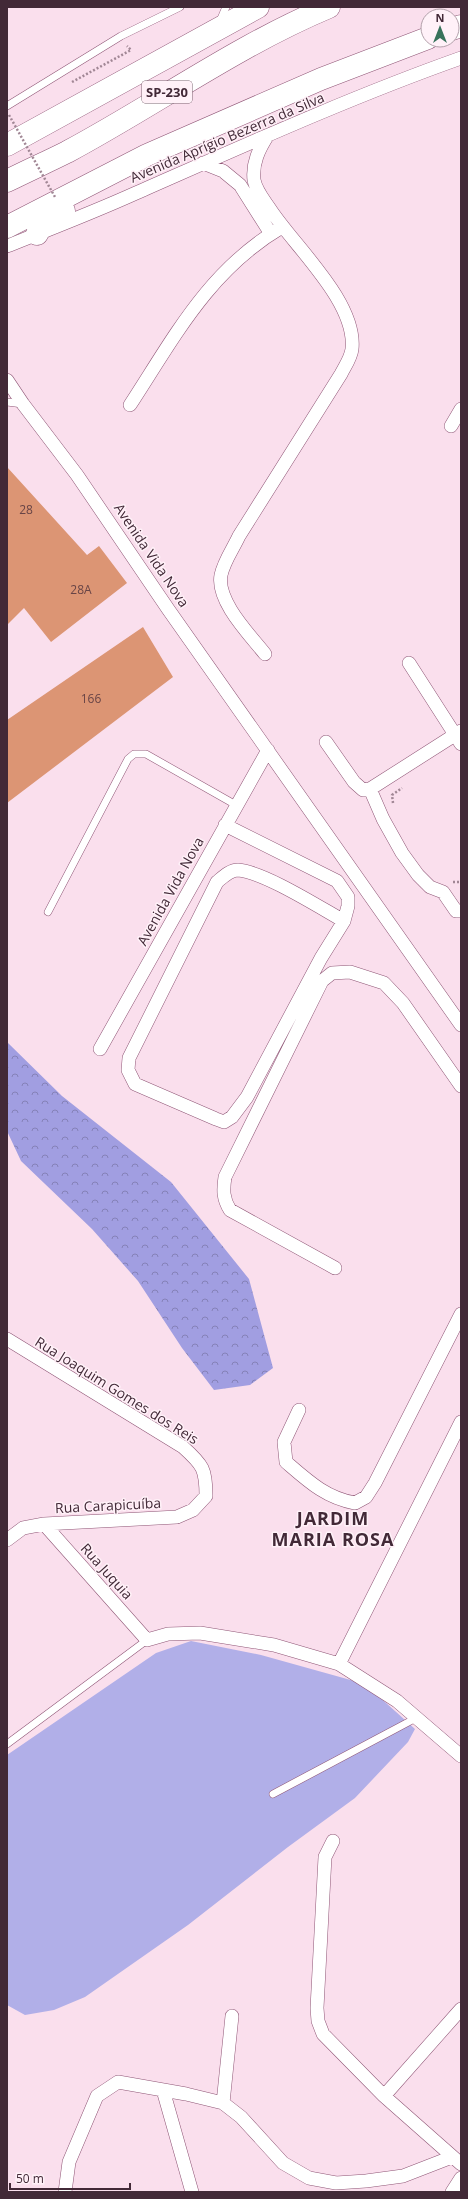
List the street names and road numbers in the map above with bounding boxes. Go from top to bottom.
road number: SP-230 [142,81,192,103]
street label: Avenida Aprígio Bezerra da Silva [127,87,327,187]
street label: Avenida Vida Nova [110,499,194,611]
street label: Avenida Vida Nova [132,833,208,949]
street label: Rua Joaquim Gomes dos Reis [32,1332,203,1448]
street label: Rua Carapicuíba [55,1493,161,1517]
street label: Rua Juquia [77,1539,137,1603]

